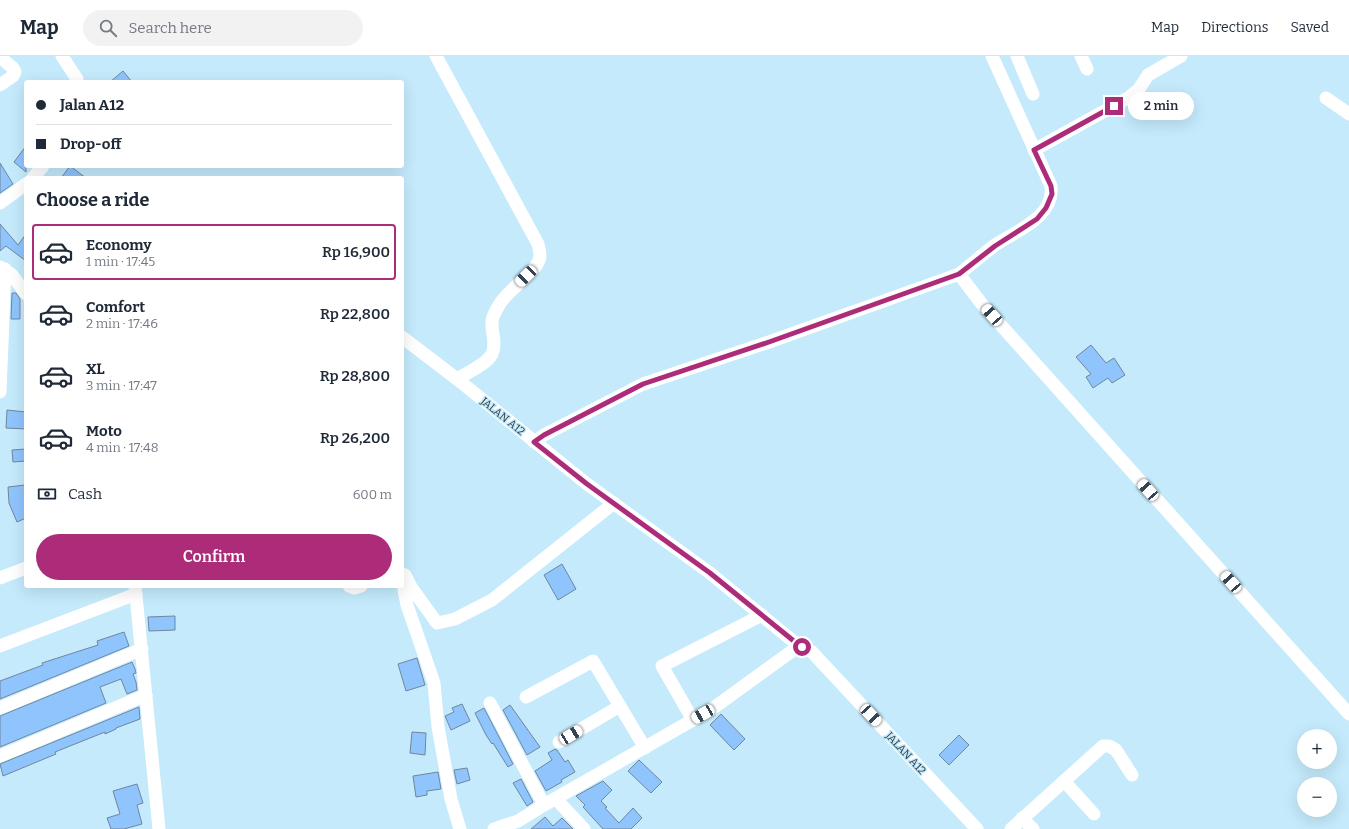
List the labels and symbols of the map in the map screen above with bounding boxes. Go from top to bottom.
callout: 2 min [1128,92,1194,120]
route end [1105,97,1123,115]
car [513,263,539,289]
car [980,302,1004,328]
street label: JALAN A12 [477,394,527,438]
car [1136,477,1160,503]
car [1219,569,1243,595]
route start [793,638,811,656]
car [858,702,884,728]
car [690,703,716,725]
car [558,724,584,746]
street label: JALAN A12 [882,729,928,777]

